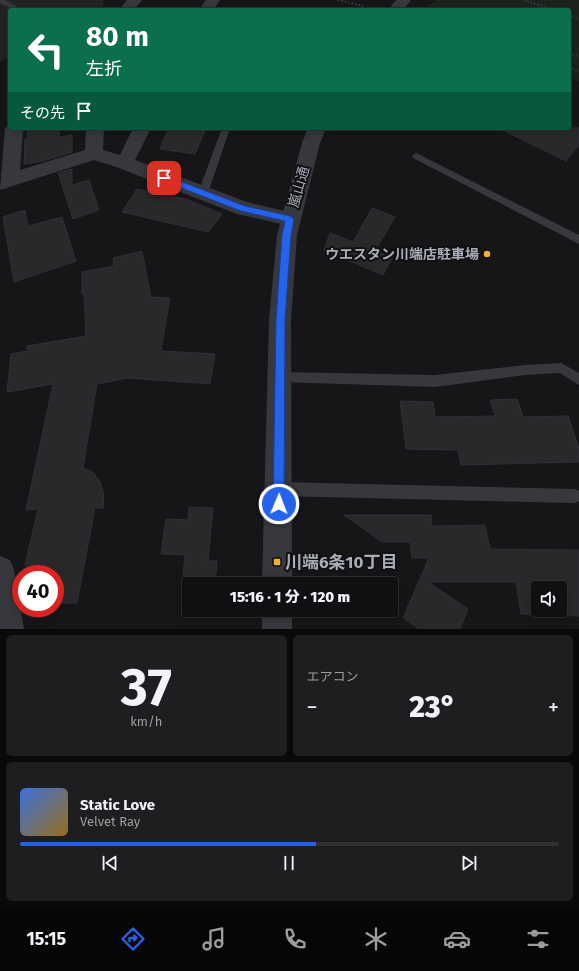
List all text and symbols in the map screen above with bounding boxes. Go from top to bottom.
text: 80 m [86,20,149,53]
icon: left [20,24,72,76]
text: 左折 [86,58,122,80]
icon: arrive [73,100,95,122]
text: その先 [20,104,65,122]
pin [147,161,181,195]
street label: 嵐山通 [285,164,313,210]
icon: arrive [153,167,175,189]
place label: ウエスタン川端店駐車場 [325,246,479,263]
marker: ウエスタン川端店駐車場 [482,249,492,259]
position arrow [258,483,300,525]
place label: 川端6条10丁目 [285,552,397,573]
marker: 川端6条10丁目 [272,557,282,567]
speed limit sign: 40 [12,565,64,617]
map controls [531,581,567,617]
button: sound [531,581,567,617]
text: 15:16 · 1 分 · 120 m [230,588,350,606]
text: 37 [121,656,172,719]
text: エアコン [307,669,359,684]
text: 23° [409,689,456,725]
text: − [307,694,318,721]
text: + [548,694,559,721]
text: km/h [130,714,162,729]
text: Static Love [80,796,155,814]
text: Velvet Ray [80,814,140,829]
icon: previous [99,852,121,874]
icon: pause [278,852,300,874]
icon: next [458,852,480,874]
icon: directions [119,925,147,953]
icon: music [200,925,228,953]
icon: phone [281,925,309,953]
icon: climate [362,925,390,953]
icon: car [443,925,471,953]
icon: filters [524,925,552,953]
text: 15:15 [27,928,66,950]

